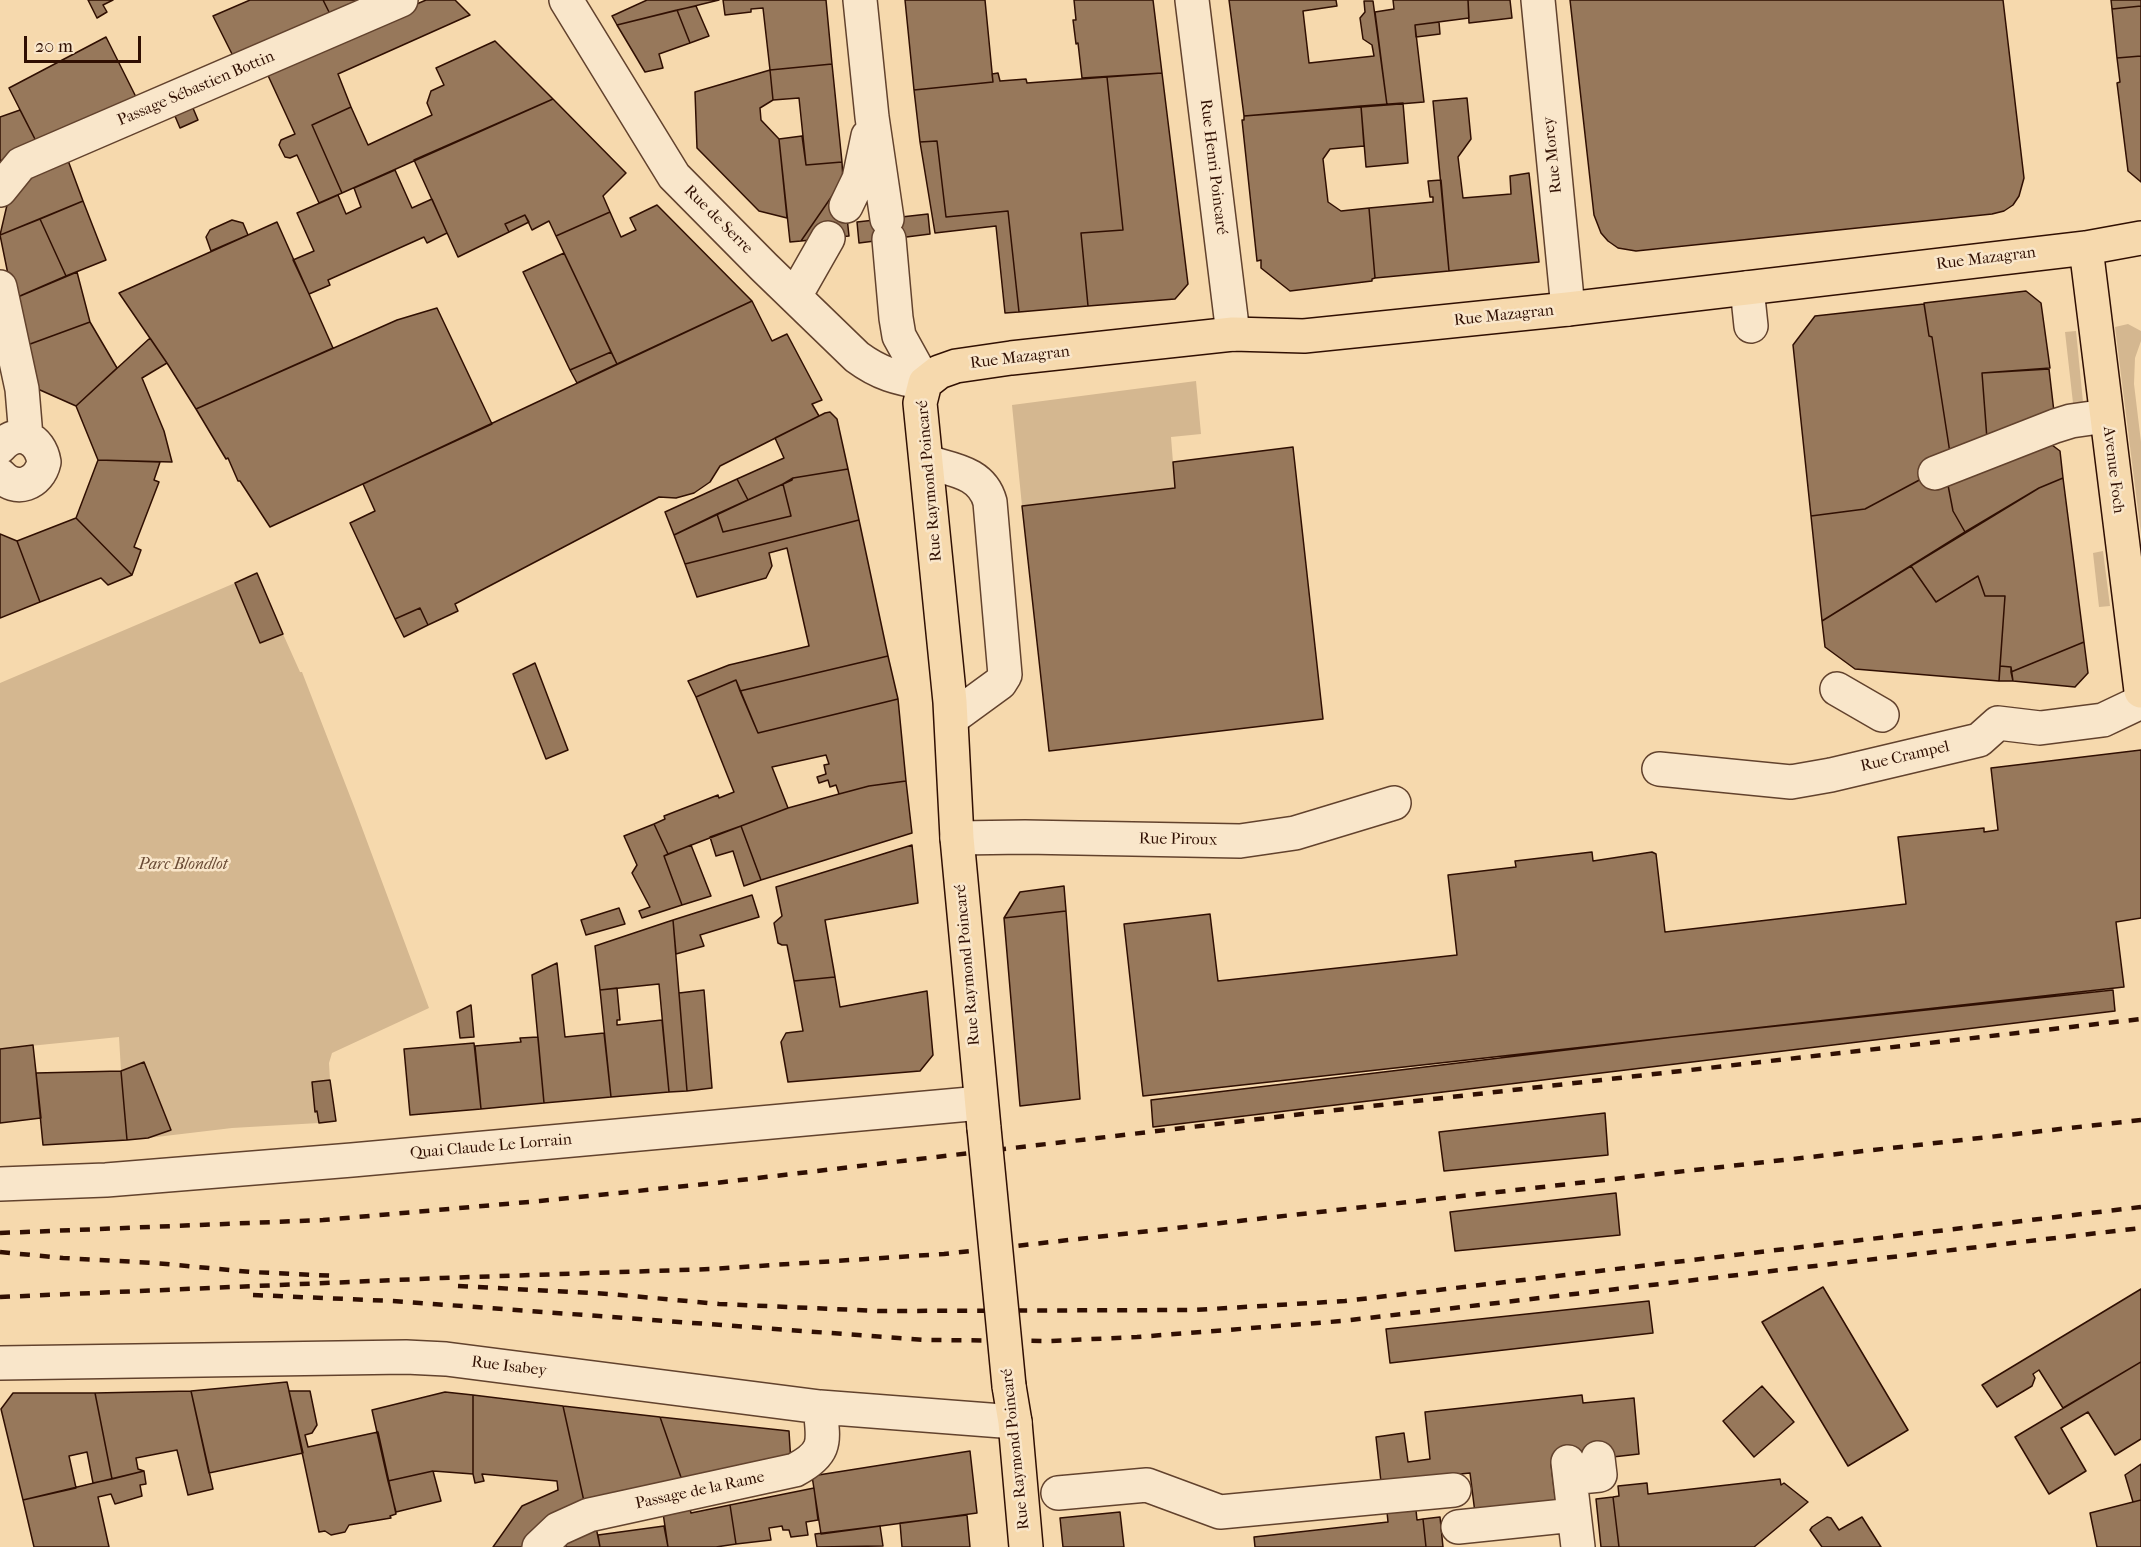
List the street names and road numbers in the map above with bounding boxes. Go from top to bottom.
street label: Passage Sébastien Bottin [115,47,277,131]
street label: Rue Henri Poincaré [1195,98,1231,236]
street label: Rue Morey [1539,116,1567,194]
street label: Rue de Serre [680,182,756,258]
street label: Rue Mazagran [1935,243,2037,275]
street label: Rue Mazagran [1453,301,1555,331]
street label: Rue Mazagran [969,342,1071,374]
street label: Rue Raymond Poincaré [913,399,947,563]
street label: Avenue Foch [2098,425,2128,515]
street label: Rue Crampel [1859,737,1951,777]
street label: Rue Piroux [1139,830,1217,850]
street label: Rue Raymond Poincaré [951,883,985,1047]
street label: Quai Claude Le Lorrain [409,1130,573,1164]
street label: Rue Isabey [470,1353,548,1381]
street label: Rue Raymond Poincaré [998,1367,1034,1531]
street label: Passage de la Rame [634,1468,766,1514]

